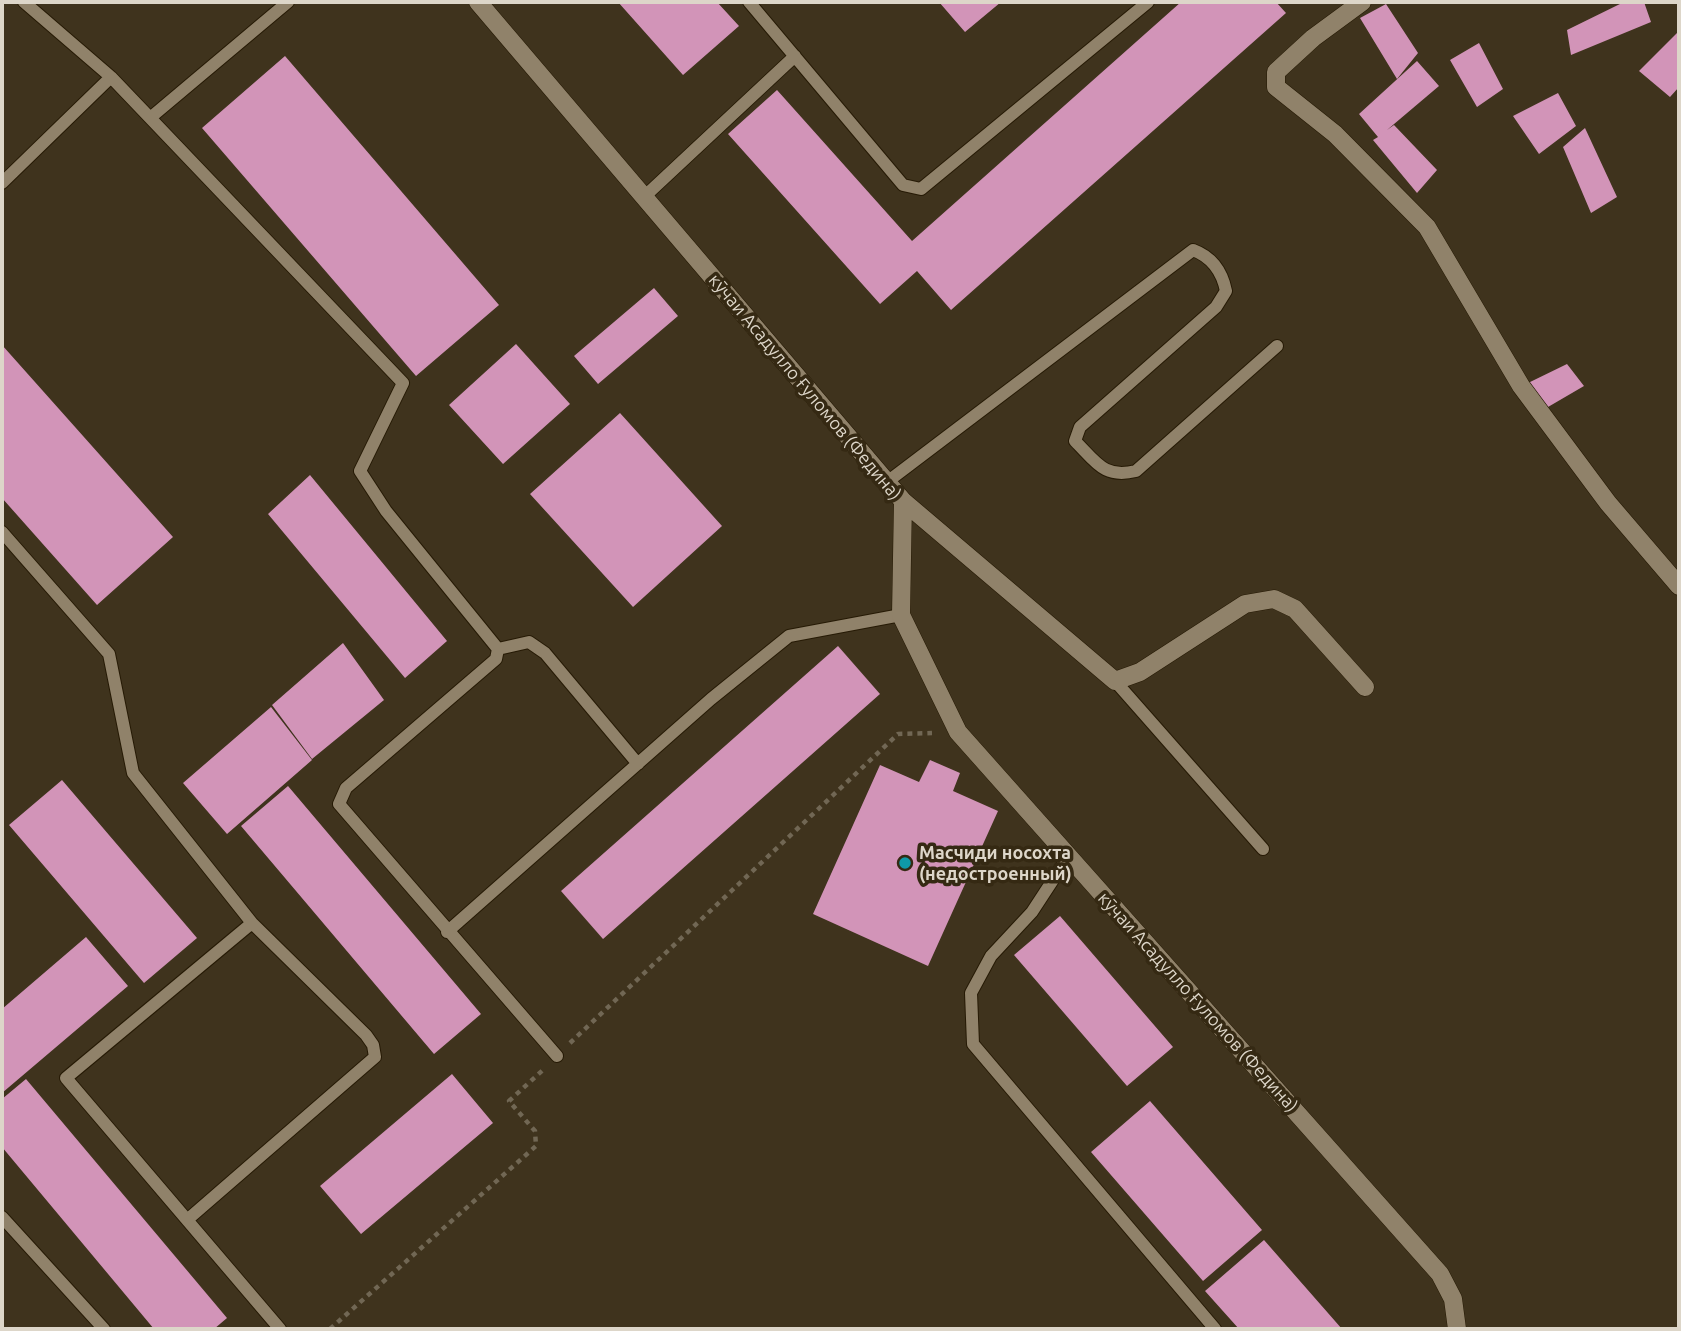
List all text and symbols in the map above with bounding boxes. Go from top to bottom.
street label: кӯчаи Асадулло Ғуломов (Федина) [704,270,906,504]
place label: Масчиди носохта (недостроенный) [919,842,1072,884]
marker: Масчиди носохта (недостроенный) [897,855,913,871]
street label: кӯчаи Асадулло Ғуломов (Федина) [1093,888,1303,1116]

